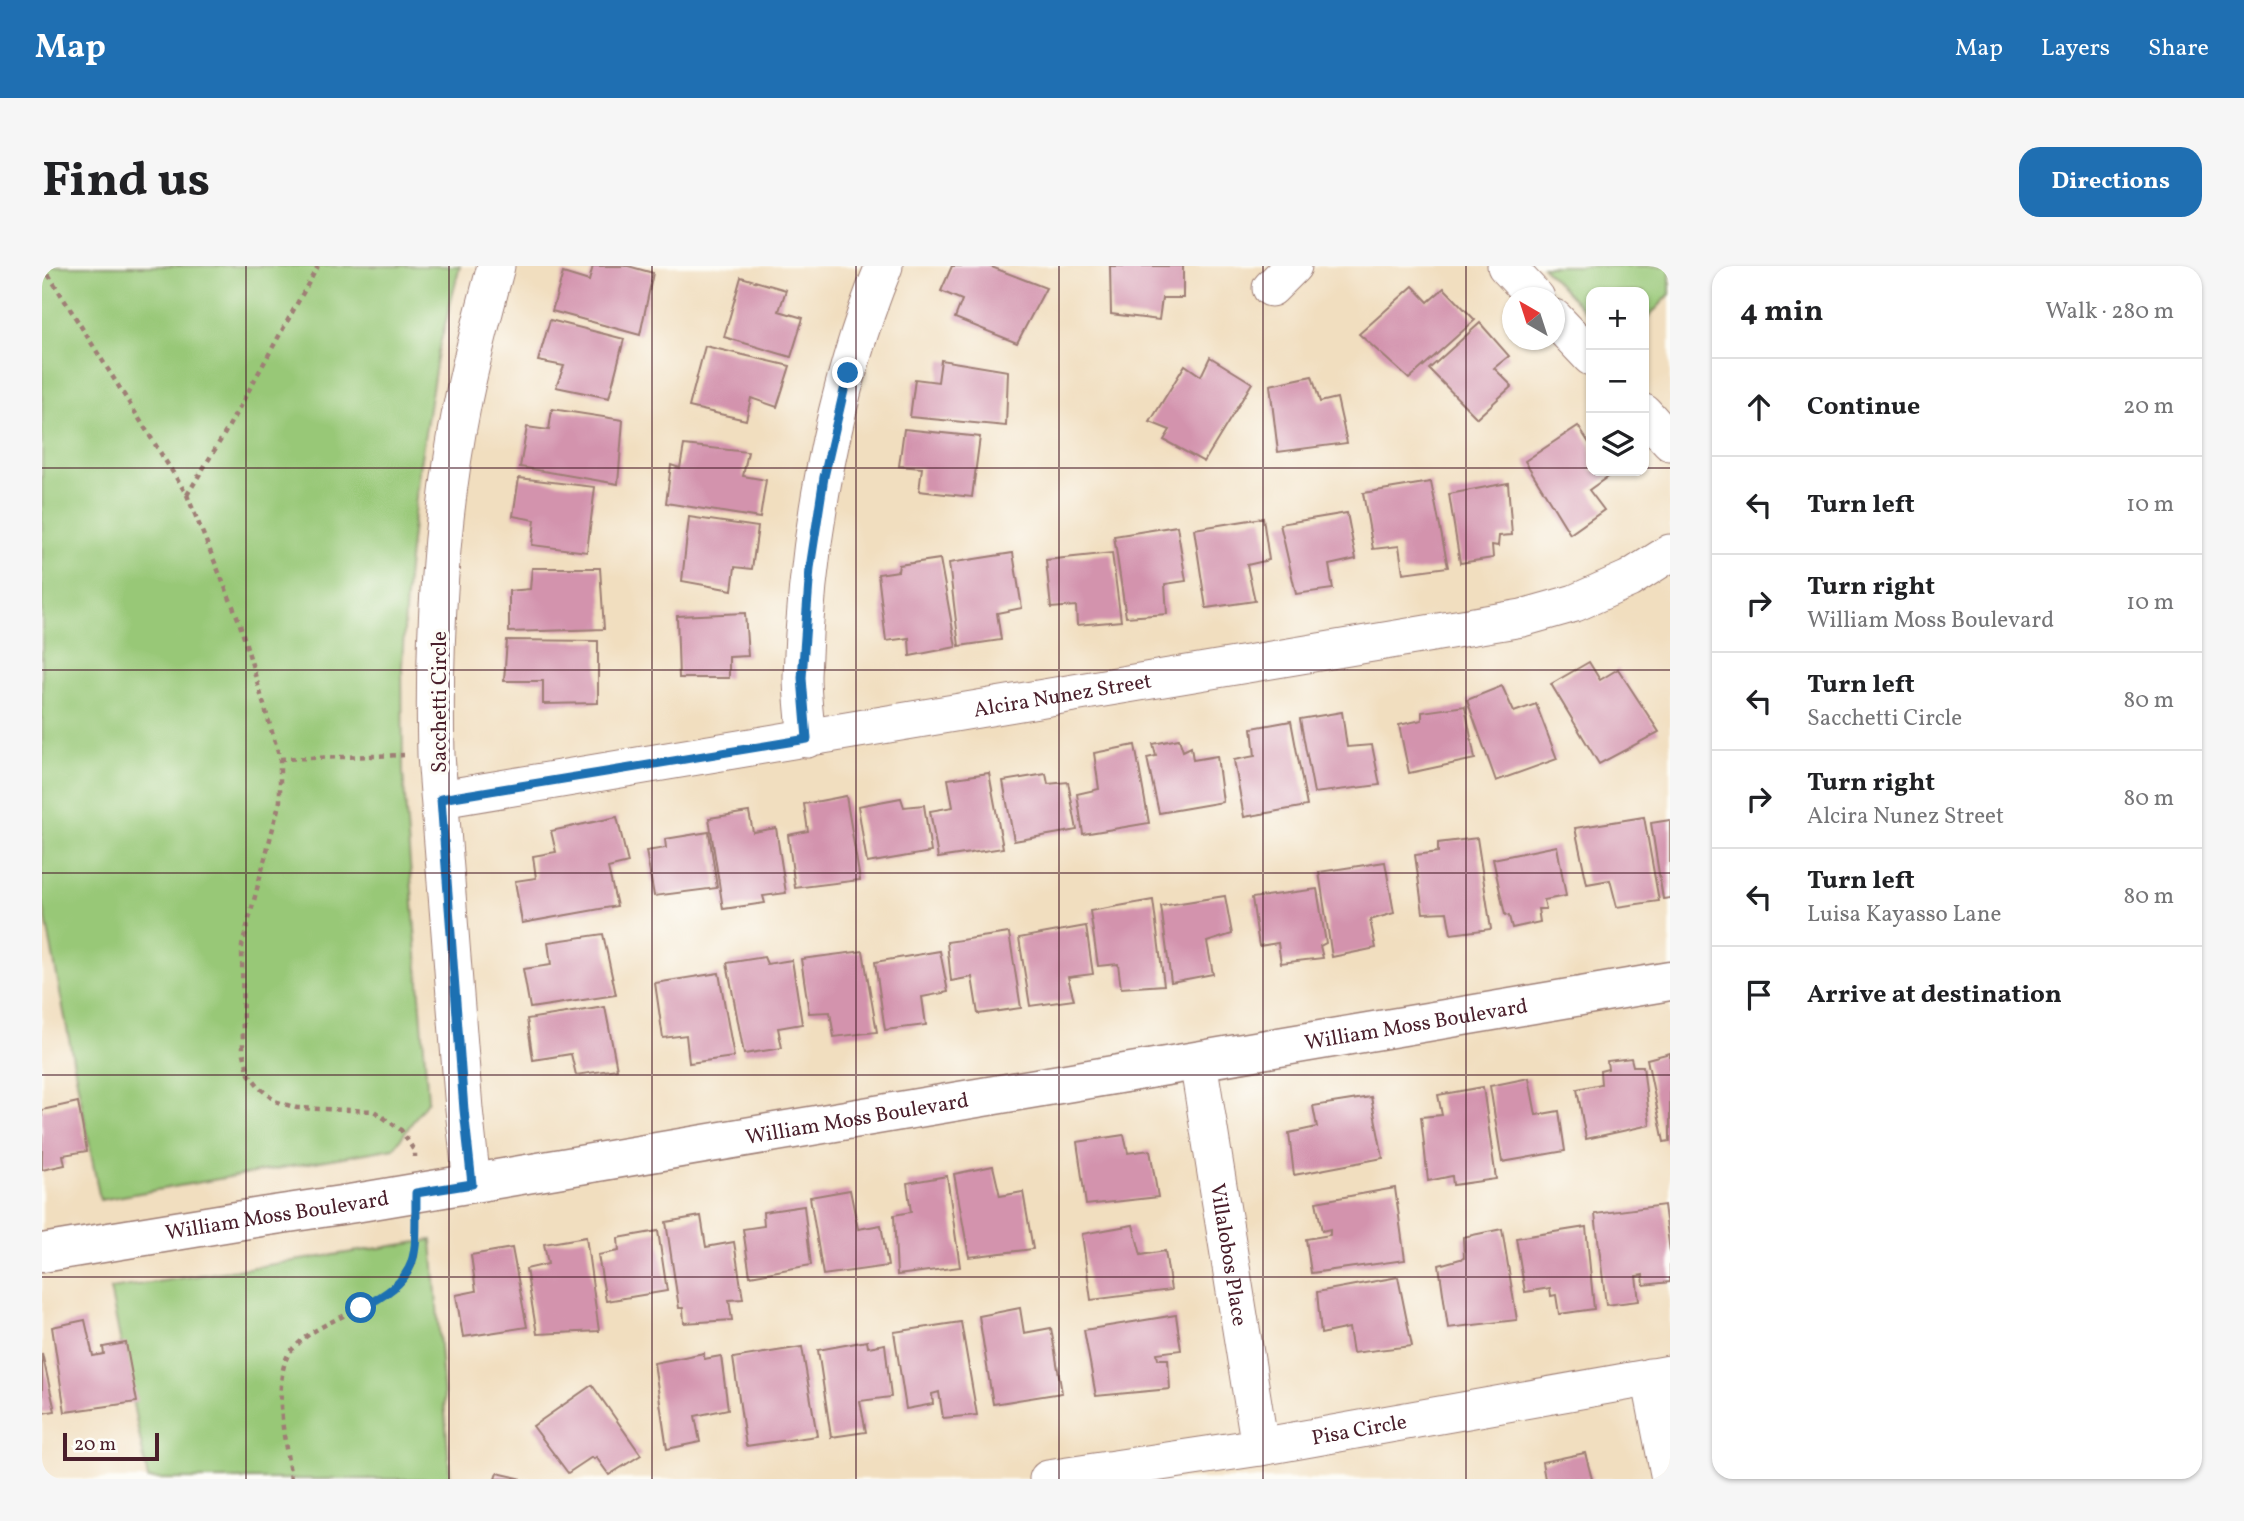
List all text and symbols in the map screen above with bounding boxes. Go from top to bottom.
text: Map [35,26,106,72]
text: Map [1955,32,2003,66]
text: Layers [2041,32,2110,66]
text: Share [2148,32,2209,66]
button: Directions [2019,147,2202,217]
text: Find us [42,148,210,217]
north arrow [1502,287,1565,350]
map controls [1586,287,1649,476]
button: + [1586,287,1649,350]
text: 4 min [1740,291,1824,333]
text: Walk · 280 m [2045,296,2174,328]
button: − [1586,350,1649,413]
route end [832,357,863,388]
icon: ahead [1740,388,1778,426]
text: Continue [1807,389,1920,425]
text: 20 m [2123,391,2174,423]
button: layers [1586,413,1649,476]
icon: left [1740,486,1778,524]
text: Turn left [1807,487,1915,523]
text: 10 m [2126,489,2174,521]
text: Turn right [1807,569,1935,605]
icon: right [1740,584,1778,622]
text: 10 m [2126,587,2174,619]
text: William Moss Boulevard [1807,605,2054,637]
street label: Sacchetti Circle [426,631,455,773]
street label: Alcira Nunez Street [971,667,1154,726]
text: Turn left [1807,667,1915,703]
icon: left [1740,682,1778,720]
text: 80 m [2124,685,2174,717]
text: Sacchetti Circle [1807,703,1962,735]
text: Turn right [1807,765,1935,801]
icon: right [1740,780,1778,818]
text: 80 m [2124,783,2174,815]
text: Alcira Nunez Street [1807,801,2004,833]
text: Turn left [1807,863,1915,899]
icon: left [1740,878,1778,916]
text: 80 m [2124,881,2174,913]
text: Luisa Kayasso Lane [1807,899,2001,931]
icon: arrive [1740,976,1778,1014]
text: Arrive at destination [1807,977,2062,1013]
street label: William Moss Boulevard [1302,992,1530,1058]
street label: William Moss Boulevard [743,1087,971,1153]
street label: Villalobos Place [1202,1181,1253,1328]
street label: William Moss Boulevard [163,1185,391,1249]
route start [345,1292,376,1323]
street label: Pisa Circle [1309,1408,1409,1454]
scale bar [63,1430,159,1462]
text: 20 m [74,1432,116,1458]

